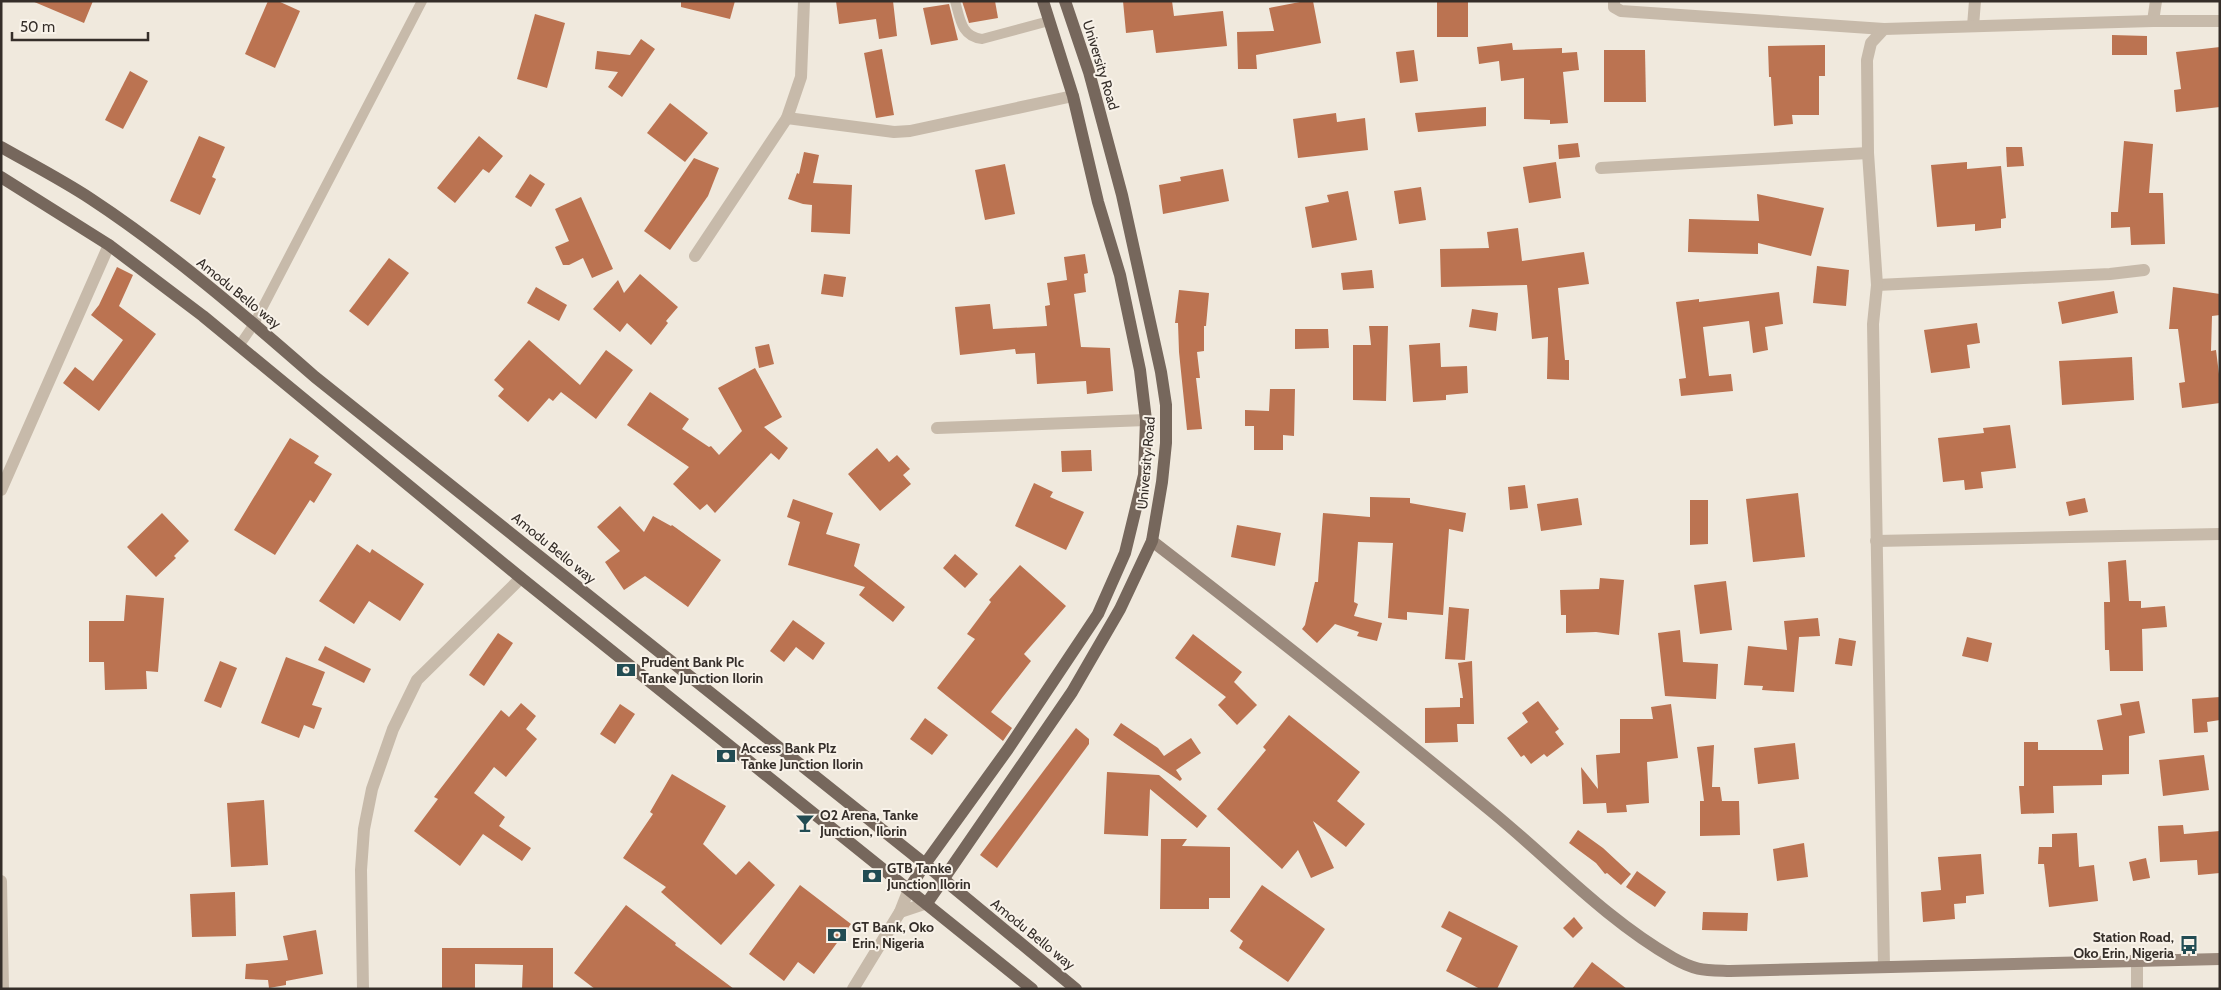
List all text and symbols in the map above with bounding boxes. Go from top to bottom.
scale bar [12,10,149,42]
text: 50 m [20,18,55,36]
street label: University Road [1079,18,1123,112]
street label: Amodu Bello way [193,253,285,333]
street label: University Road [1133,416,1159,510]
street label: Amodu Bello way [508,508,600,588]
place label: Prudent Bank Plc Tanke Junction Ilorin [641,653,763,687]
bank icon: Prudent Bank Plc Tanke Junction Ilorin [615,659,637,681]
place label: Access Bank Plz Tanke Junction Ilorin [741,739,863,773]
bank icon: Access Bank Plz Tanke Junction Ilorin [715,745,737,767]
place label: O2 Arena, Tanke Junction, Ilorin [819,806,918,840]
bar icon: O2 Arena, Tanke Junction, Ilorin [794,812,816,834]
place label: GTB Tanke Junction Ilorin [886,859,971,893]
bank icon: GTB Tanke Junction Ilorin [861,865,883,887]
street label: Amodu Bello way [987,894,1079,974]
place label: GT Bank, Oko Erin, Nigeria [852,918,934,952]
bank icon: GT Bank, Oko Erin, Nigeria [826,924,848,946]
place label: Station Road, Oko Erin, Nigeria [2074,928,2174,962]
bus stop icon: Station Road, Oko Erin, Nigeria [2178,934,2200,956]

